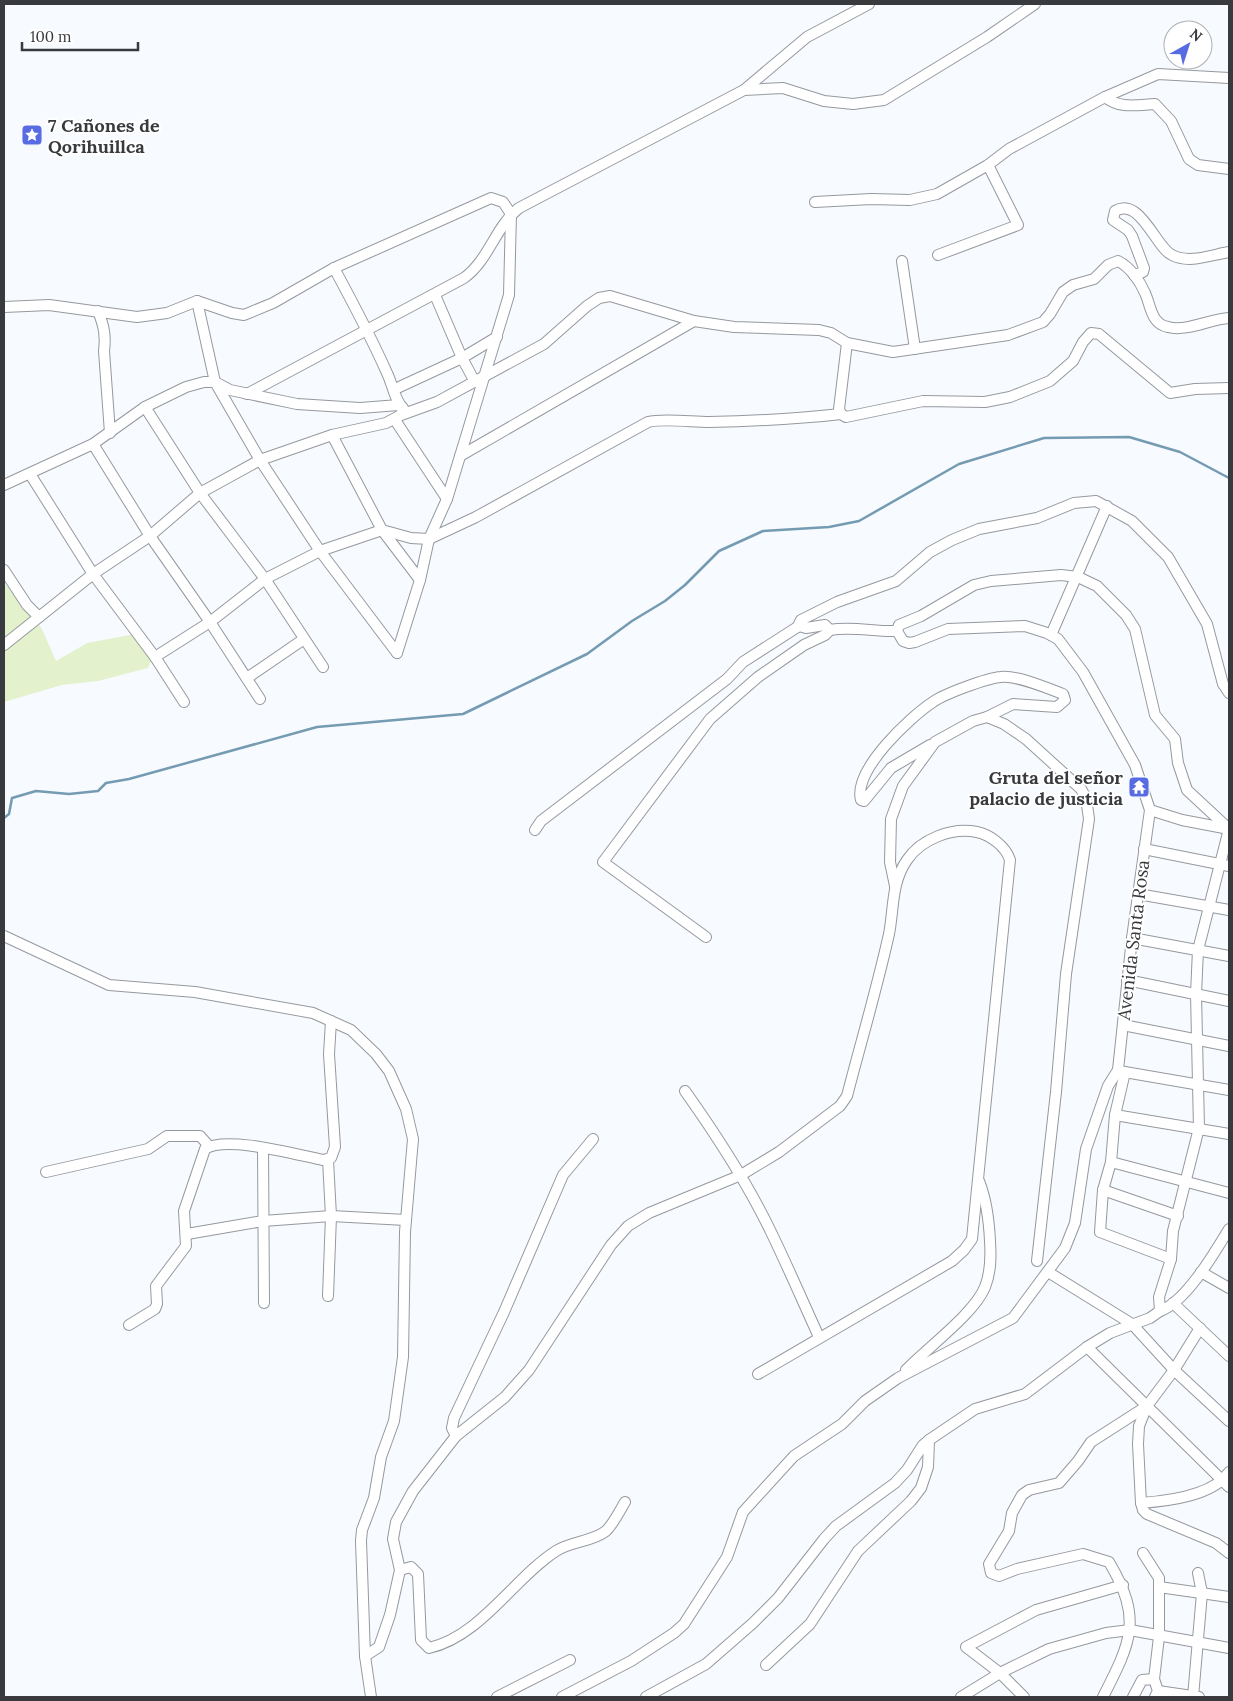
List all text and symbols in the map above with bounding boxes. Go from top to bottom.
scale bar [22,20,139,52]
north arrow [1163,20,1213,70]
text: N [1186,24,1206,45]
text: 100 m [30,27,71,46]
place label: 7 Cañones de Qorihuillca [48,114,160,158]
place icon: 7 Cañones de Qorihuillca [20,123,44,147]
place label: Gruta del señor palacio de justicia [969,766,1124,810]
temple icon: Gruta del señor palacio de justicia [1127,775,1151,799]
street label: Avenida Santa Rosa [1112,859,1154,1022]

